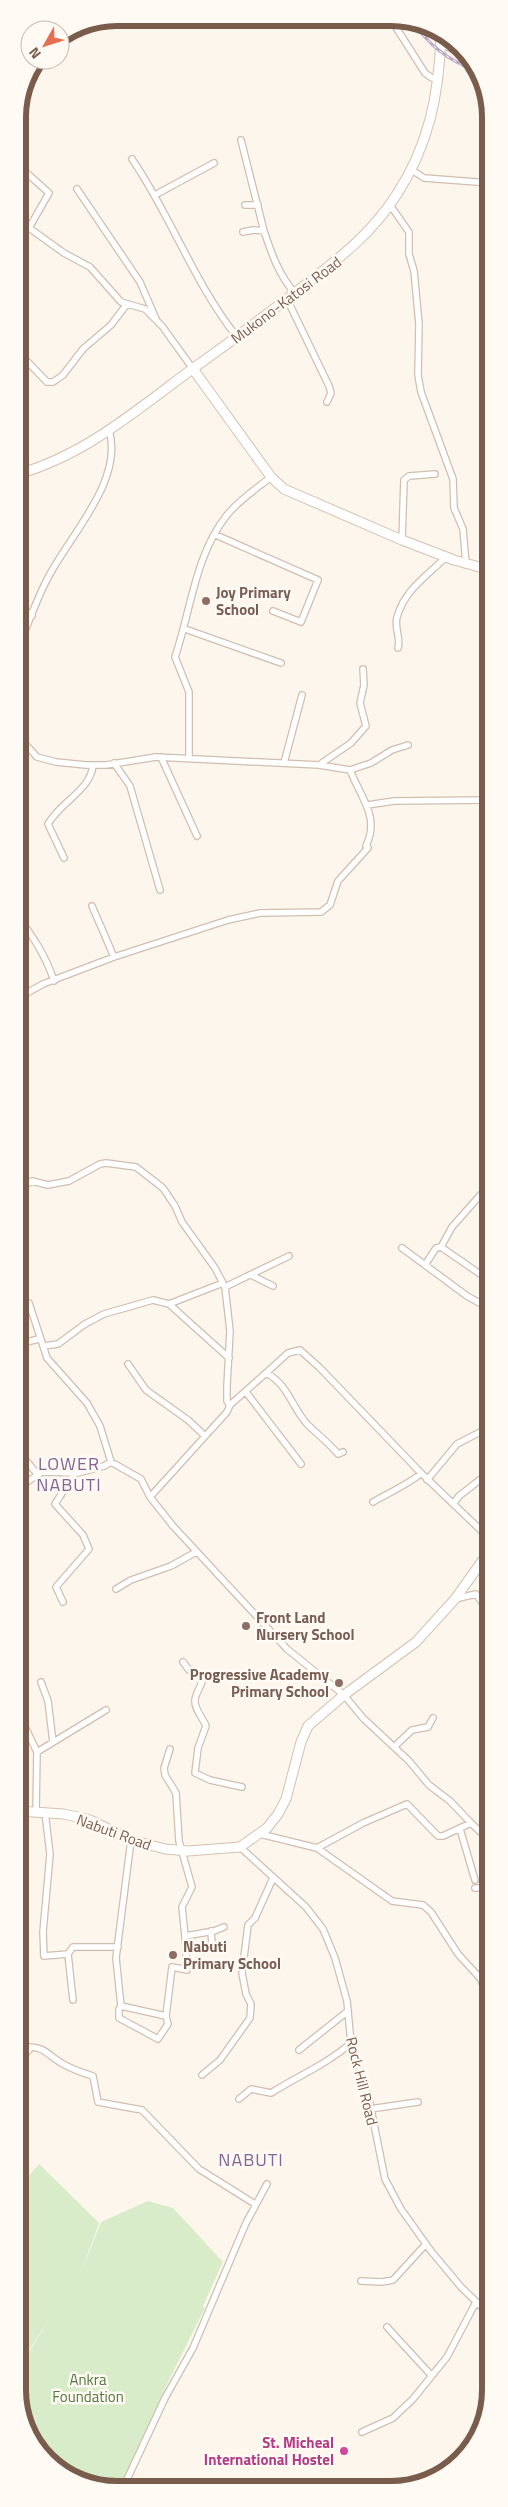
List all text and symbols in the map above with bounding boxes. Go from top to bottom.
north arrow [20,20,70,70]
text: N [23,43,46,64]
street label: Mukono-Katosi Road [226,251,346,349]
place label: Joy Primary School [216,581,291,621]
marker: Joy Primary School [200,595,212,607]
district label: LOWER NABUTI [36,1450,102,1498]
place label: Front Land Nursery School [256,1606,355,1646]
marker: Front Land Nursery School [240,1620,252,1632]
place label: Progressive Academy Primary School [190,1663,329,1703]
marker: Progressive Academy Primary School [333,1677,345,1689]
street label: Nabuti Road [73,1808,155,1856]
place label: Nabuti Primary School [183,1935,281,1975]
marker: Nabuti Primary School [167,1949,179,1961]
street label: Rock Hill Road [340,2034,384,2128]
district label: NABUTI [218,2146,284,2173]
park label: Ankra Foundation [52,2368,124,2408]
place label: St. Micheal International Hostel [204,2431,334,2471]
marker: St. Micheal International Hostel [338,2445,350,2457]

